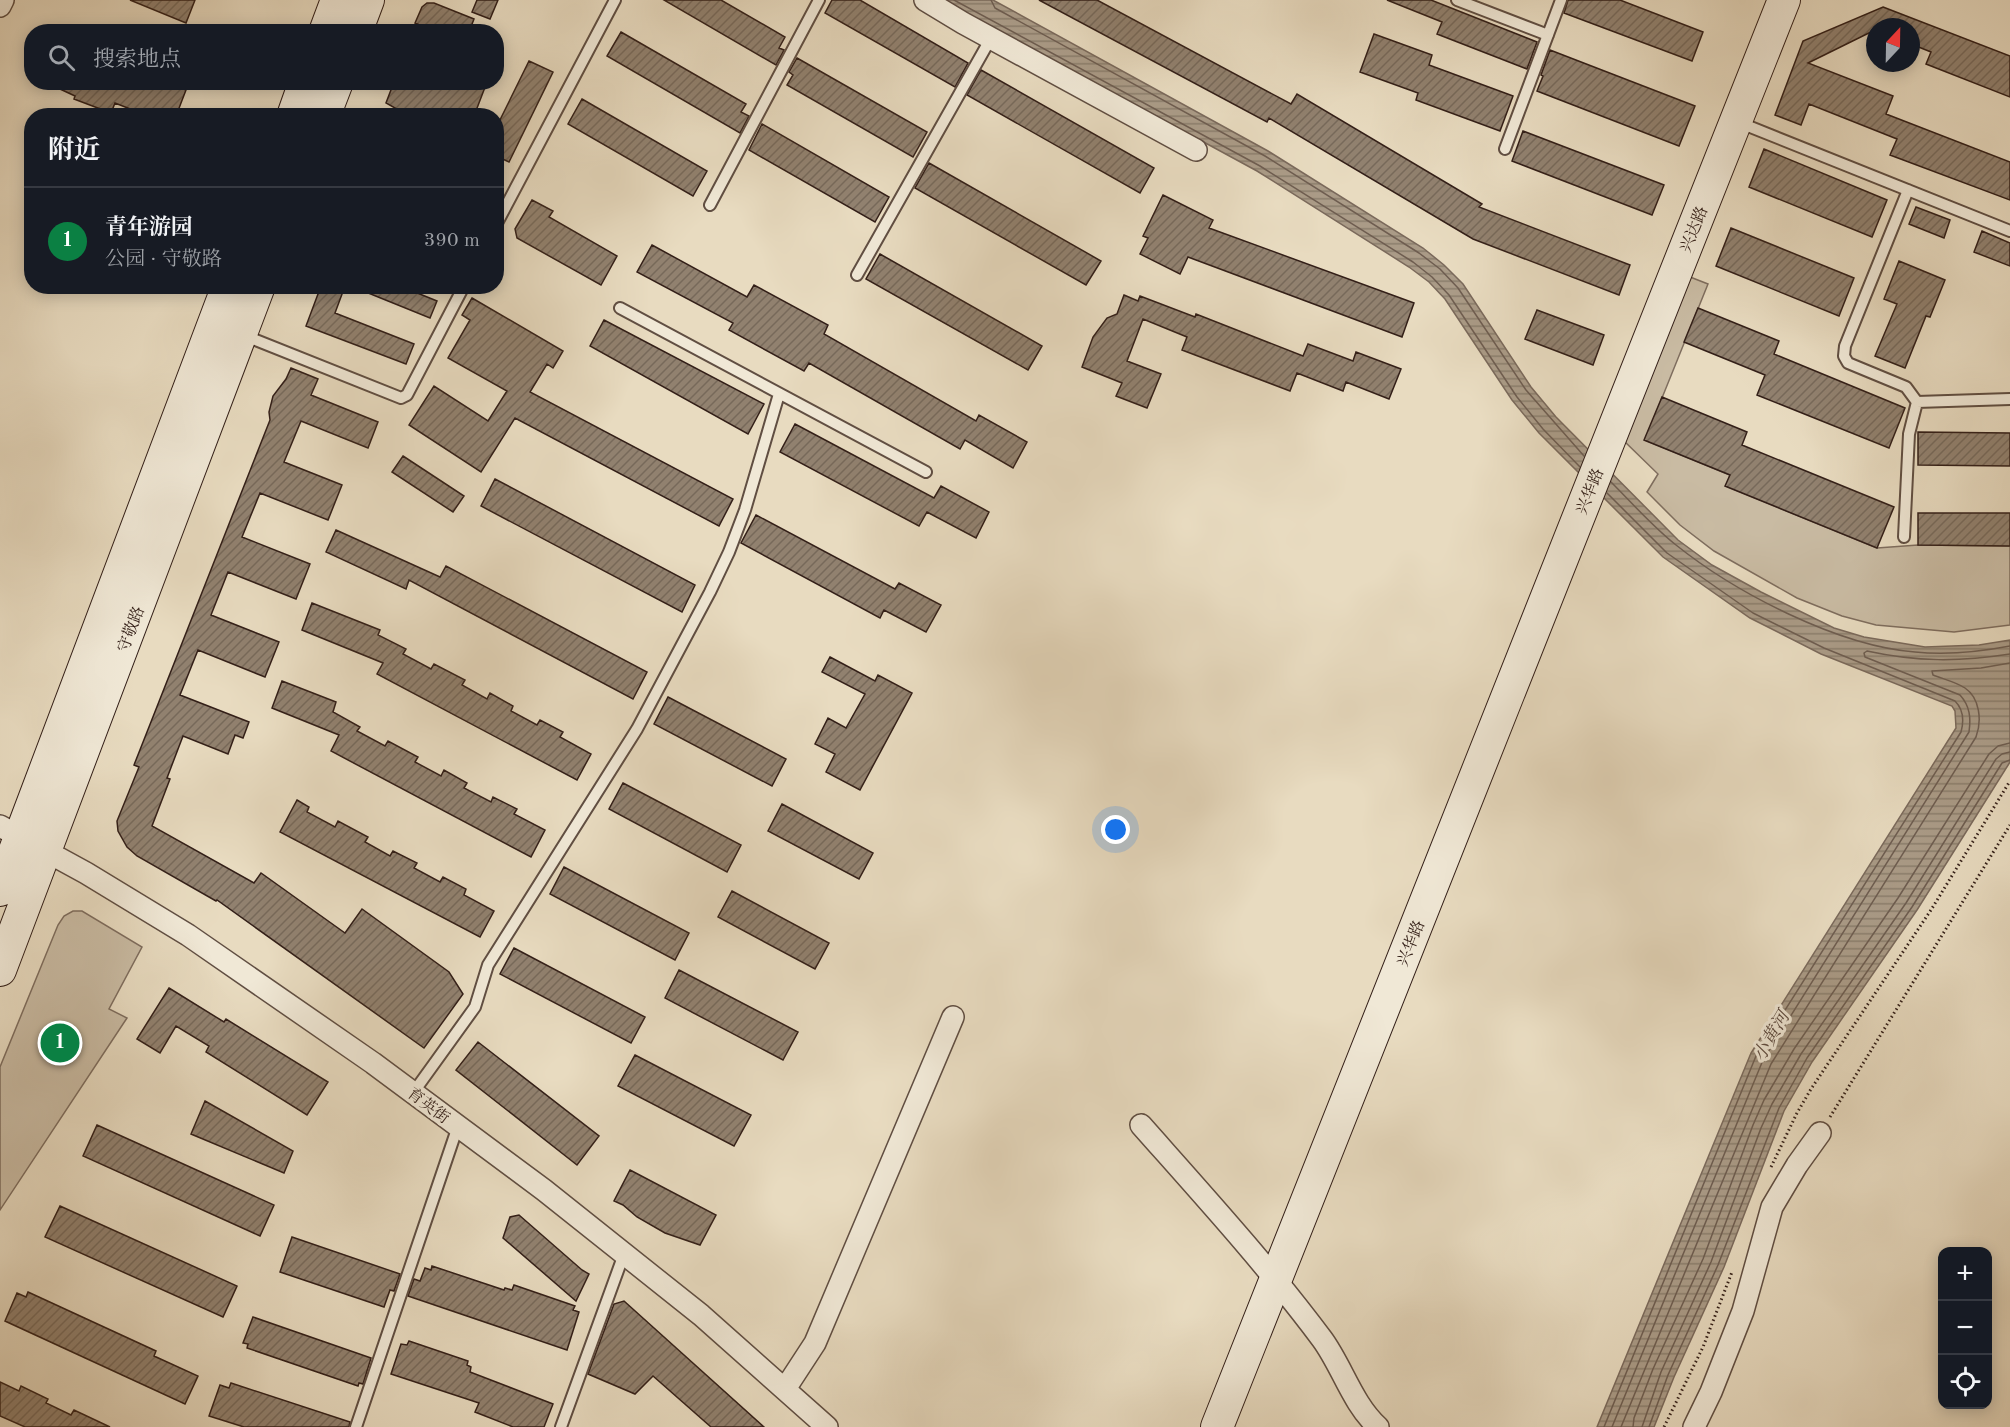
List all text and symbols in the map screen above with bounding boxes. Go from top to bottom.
north arrow [1866,18,1920,72]
search box [24,24,504,90]
icon: search [45,41,78,74]
text: 搜索地点 [93,49,181,71]
text: 附近 [48,138,100,164]
street label: 兴达路 [1677,204,1711,255]
text: 青年游园 [105,217,193,239]
text: 1 [62,231,73,251]
text: 390 m [424,231,480,251]
text: 公园 · 守敬路 [105,250,222,270]
street label: 兴华路 [1573,466,1607,517]
street label: 守敬路 [114,604,148,655]
your location [1101,815,1130,844]
street label: 兴华路 [1394,918,1428,969]
water label: 小黄河 [1749,1005,1795,1064]
pin: 1 [40,1020,80,1066]
street label: 育英街 [404,1084,453,1127]
map controls [1938,1247,1992,1409]
button: + [1938,1247,1992,1301]
button: − [1938,1301,1992,1355]
button: locate [1938,1355,1992,1409]

